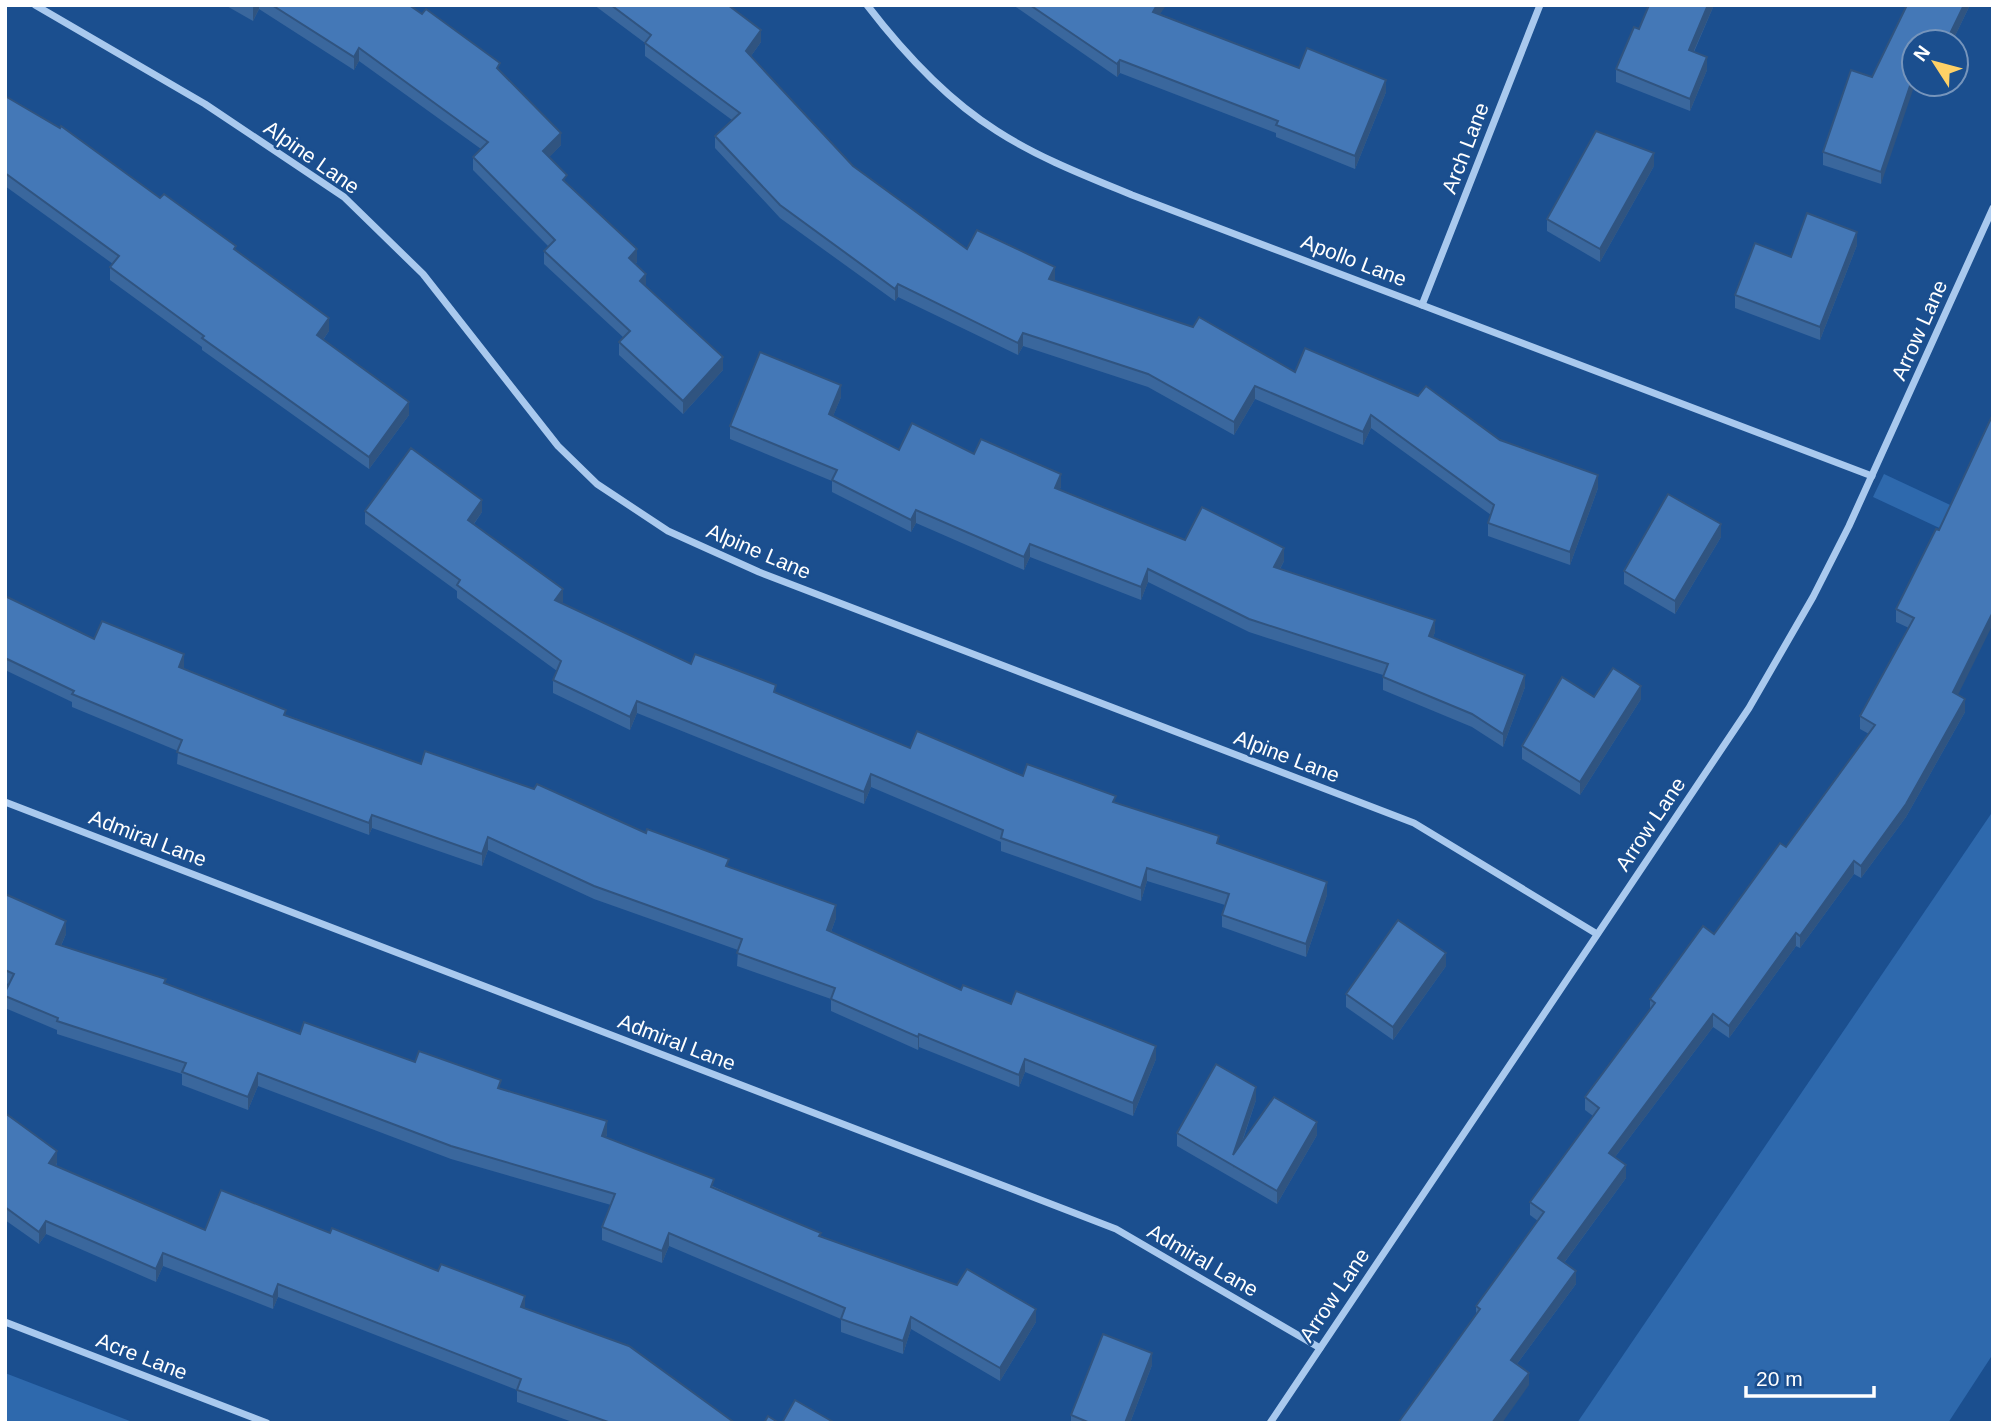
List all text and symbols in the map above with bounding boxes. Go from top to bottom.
north arrow [1900,28,1970,98]
text: N [1909,42,1934,65]
street label: Arch Lane [1437,99,1493,197]
street label: Alpine Lane [260,116,364,198]
street label: Apollo Lane [1298,229,1410,291]
street label: Arrow Lane [1887,276,1951,384]
street label: Alpine Lane [703,519,815,583]
street label: Alpine Lane [1231,725,1343,787]
street label: Arrow Lane [1610,773,1690,875]
street label: Admiral Lane [86,805,210,871]
street label: Admiral Lane [615,1009,739,1075]
street label: Admiral Lane [1144,1219,1262,1301]
street label: Arrow Lane [1294,1244,1374,1346]
street label: Acre Lane [93,1328,191,1384]
scale bar [1746,1354,1874,1398]
text: 20 m [1756,1367,1803,1390]

